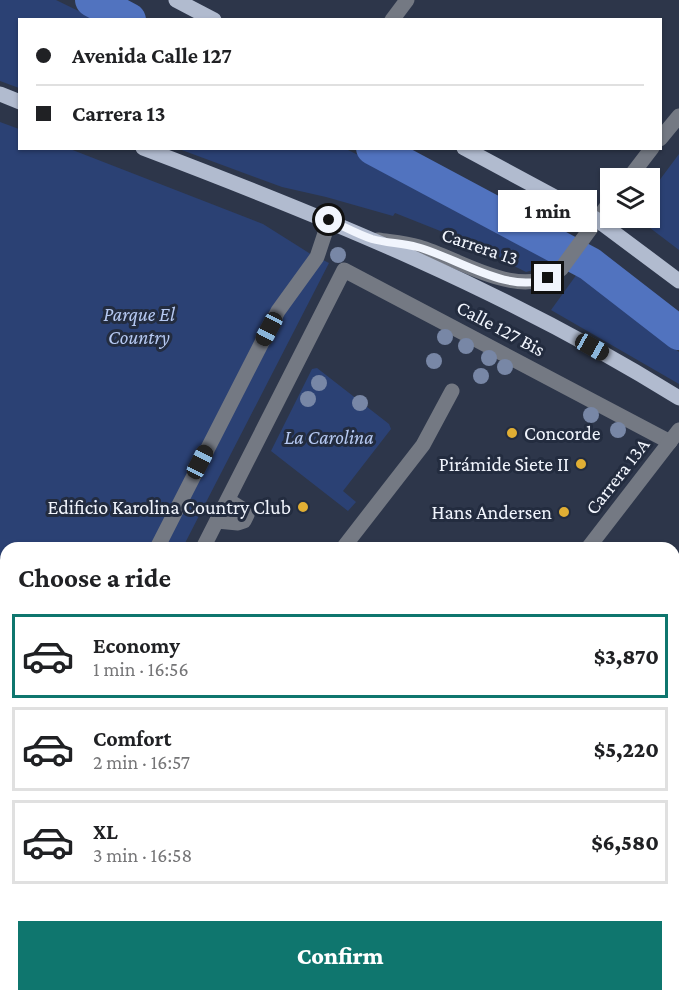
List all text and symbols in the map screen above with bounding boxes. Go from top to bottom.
text: Avenida Calle 127 [72,43,232,68]
text: Carrera 13 [72,101,166,126]
map controls [600,168,660,228]
button: layers [600,168,660,228]
callout: 1 min [498,191,598,233]
text: 1 min [524,200,571,222]
route start [315,206,342,233]
street label: Carrera 13 [439,223,521,269]
route end [534,264,561,291]
street label: Calle 127 Bis [453,296,549,361]
park label: Parque El Country [103,303,176,349]
car [253,309,285,349]
car [572,330,612,364]
place label: Concorde [524,422,601,444]
park label: La Carolina [284,426,374,448]
marker: Concorde [505,426,519,440]
street label: Carrera 13A [580,433,654,518]
car [184,442,216,482]
place label: Pirámide Siete II [439,453,569,475]
marker: Pirámide Siete II [574,457,588,471]
place label: Edificio Karolina Country Club [47,496,291,519]
marker: Edificio Karolina Country Club [296,500,310,514]
place label: Hans Andersen [431,501,552,523]
marker: Hans Andersen [557,505,571,519]
text: Choose a ride [18,563,171,593]
icon: car [21,629,75,683]
text: Economy [93,633,180,658]
text: $3,870 [594,644,659,669]
text: 1 min · 16:56 [93,658,189,680]
icon: car [21,722,75,776]
text: Comfort [93,726,171,751]
text: $5,220 [594,737,659,762]
text: 2 min · 16:57 [93,751,190,773]
icon: car [21,815,75,869]
text: XL [93,819,118,844]
text: $6,580 [591,830,659,855]
text: 3 min · 16:58 [93,844,192,866]
button: Confirm [18,921,662,990]

